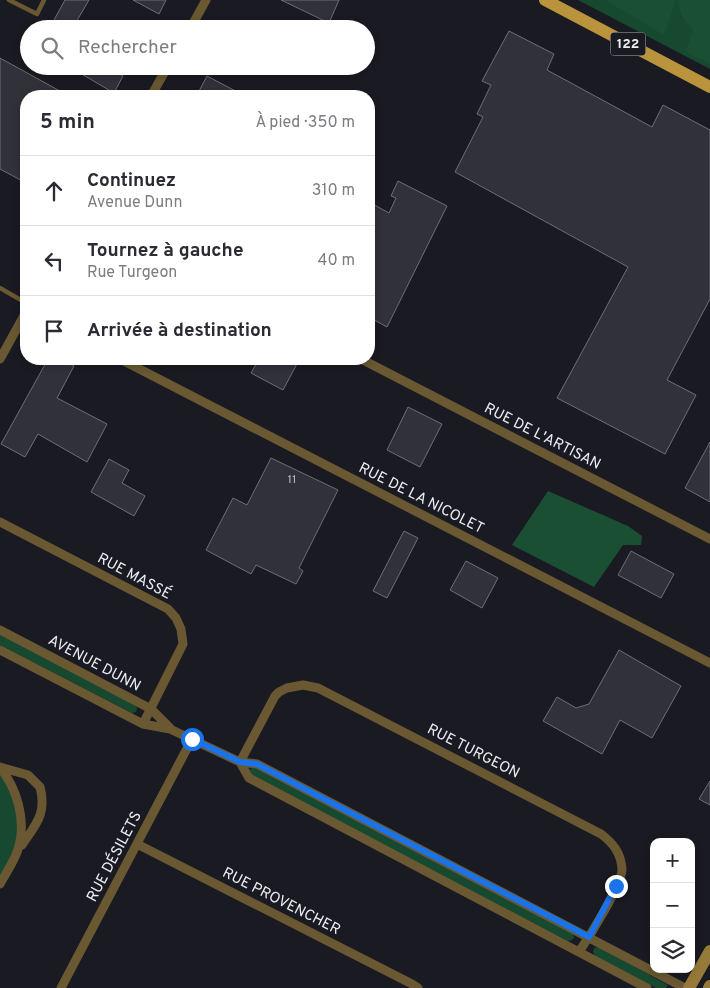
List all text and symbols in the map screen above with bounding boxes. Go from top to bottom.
search box [20,20,375,75]
road number: 122 [610,33,646,56]
icon: search [38,34,66,62]
text: Rechercher [78,36,177,60]
text: 5 min [40,109,95,136]
text: À pied · 350 m [255,113,355,133]
text: Continuez [87,169,176,193]
icon: ahead [40,177,68,205]
text: 310 m [312,181,355,201]
text: Avenue Dunn [87,193,183,213]
text: Tournez à gauche [87,239,244,263]
icon: left [40,247,68,275]
text: 40 m [317,251,355,271]
text: Rue Turgeon [87,263,177,283]
icon: arrive [40,317,68,345]
text: Arrivée à destination [87,319,272,343]
street label: RUE DE L'ARTISAN [480,399,604,475]
street label: RUE DE LA NICOLET [355,459,487,539]
house number: 11 [288,472,296,488]
street label: RUE MASSÉ [94,549,175,604]
street label: AVENUE DUNN [44,632,144,696]
street label: RUE TURGEON [423,720,523,784]
route start [181,728,204,751]
street label: RUE DÉSILETS [82,808,147,906]
map controls [650,838,695,973]
button: + [650,838,695,883]
street label: RUE PROVENCHER [219,864,343,940]
route end [605,875,628,898]
button: − [650,883,695,928]
button: layers [650,928,695,973]

